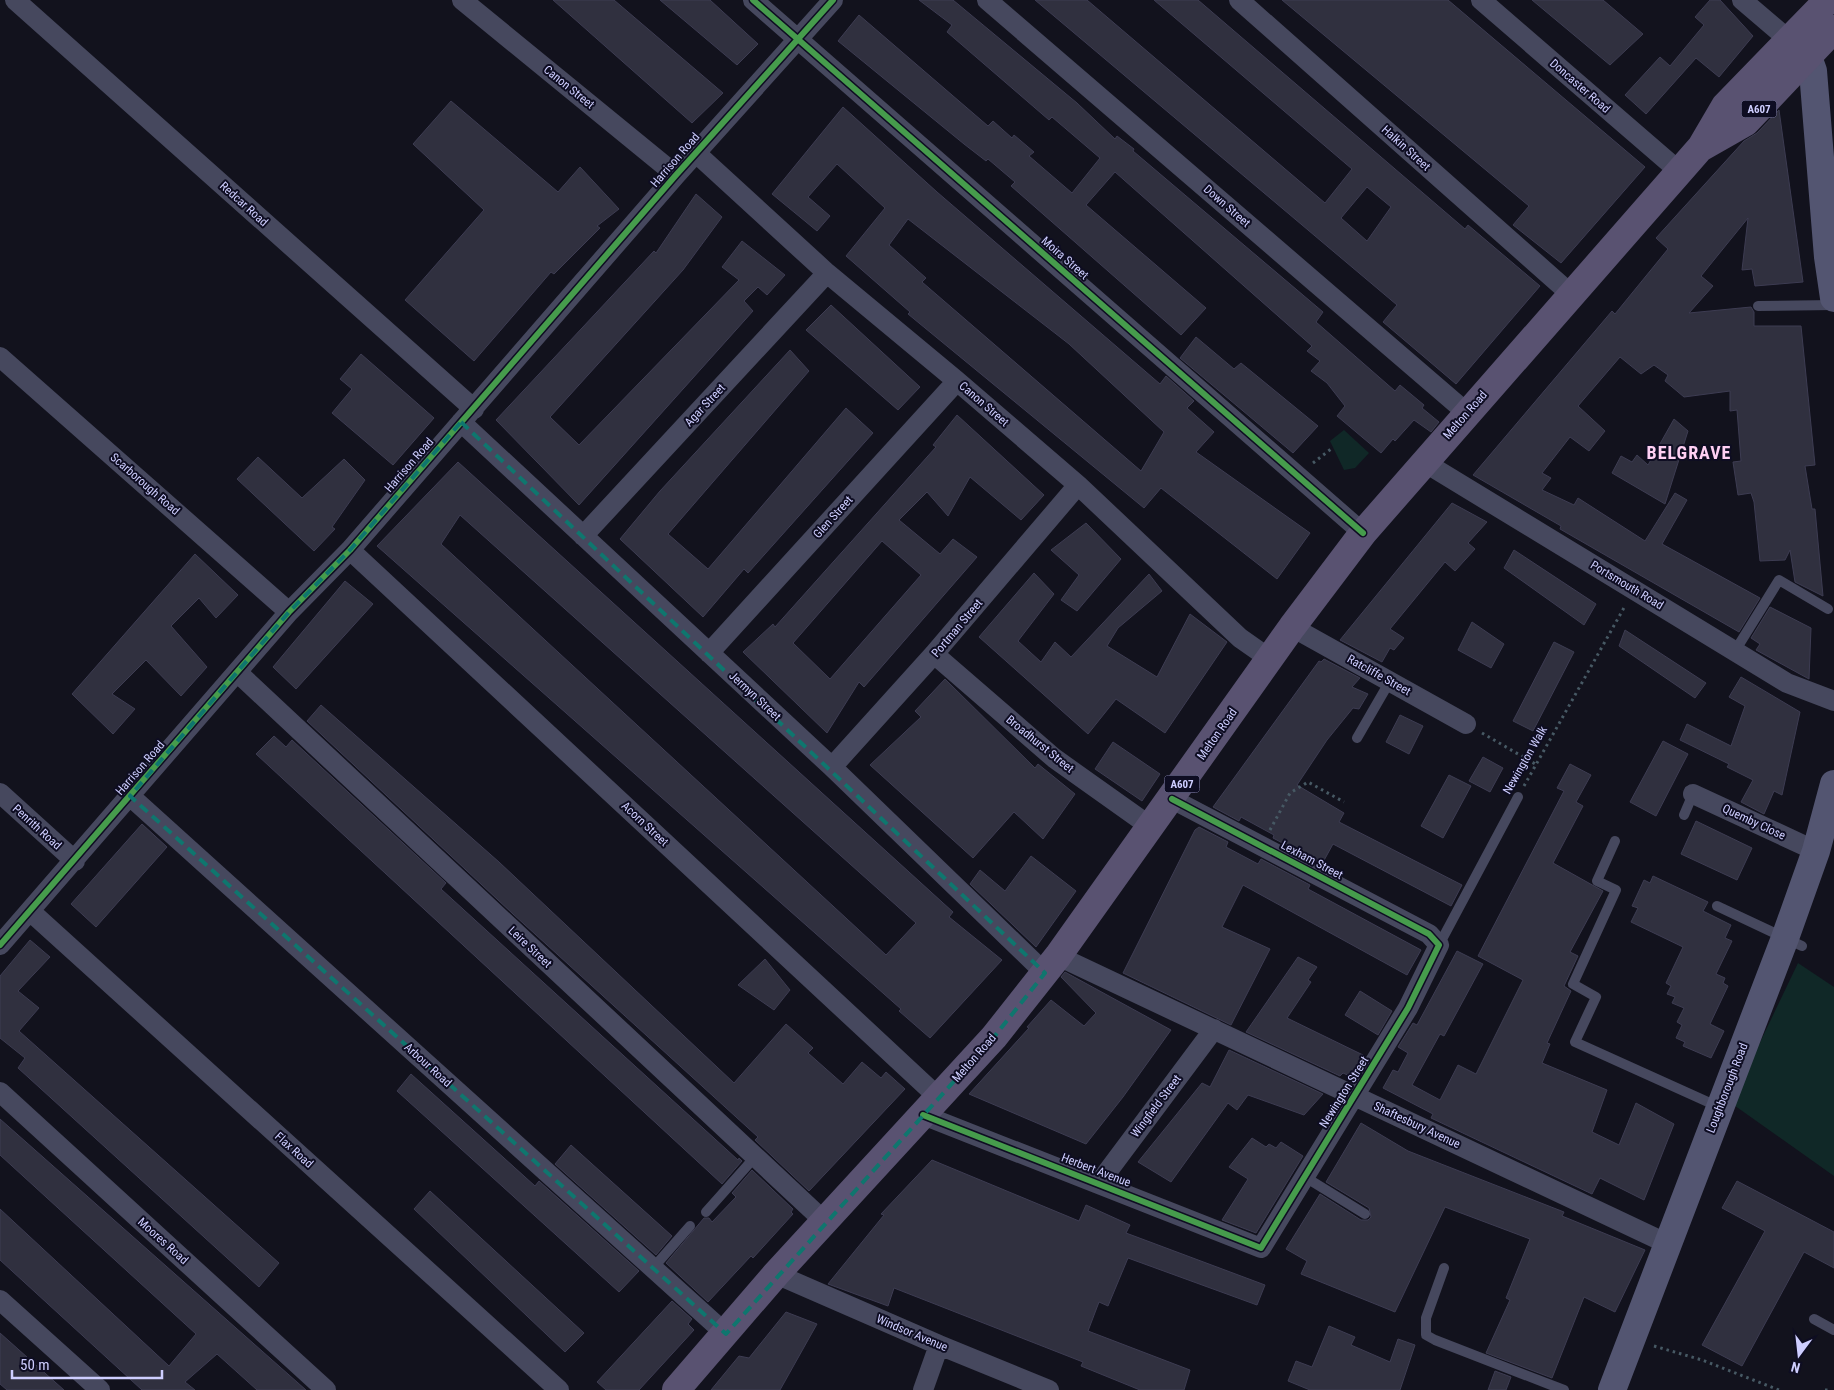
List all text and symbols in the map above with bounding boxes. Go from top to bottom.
street label: Doncaster Road [1547,56,1613,116]
street label: Canon Street [541,62,597,112]
road number: A607 [1742,100,1776,118]
street label: Halkin Street [1379,122,1434,174]
street label: Harrison Road [648,130,702,190]
street label: Redcar Road [217,179,271,229]
street label: Down Street [1201,182,1254,230]
street label: Moira Street [1039,234,1092,283]
street label: Canon Street [956,379,1012,430]
street label: Agar Street [682,380,729,429]
street label: Melton Road [1440,388,1490,442]
street label: Harrison Road [382,435,436,495]
district label: BELGRAVE [1647,442,1731,463]
street label: Scarborough Road [108,450,182,518]
street label: Glen Street [810,493,856,541]
street label: Portsmouth Road [1588,558,1666,612]
street label: Portman Street [929,596,986,660]
street label: Ratcliffe Street [1345,652,1414,698]
street label: Jermyn Street [726,668,784,724]
street label: Melton Road [1194,706,1240,762]
street label: Broadhurst Street [1003,712,1077,776]
street label: Newington Walk [1500,723,1550,797]
street label: Harrison Road [113,738,167,798]
road number: A607 [1164,776,1200,792]
street label: Acorn Street [619,799,672,849]
street label: Quemby Close [1720,801,1788,843]
street label: Penrith Road [10,802,64,853]
street label: Lexham Street [1279,838,1346,882]
street label: Leire Street [505,923,555,971]
street label: Melton Road [949,1031,999,1085]
street label: Arbour Road [401,1040,455,1090]
street label: Loughborough Road [1703,1041,1751,1135]
street label: Newington Street [1316,1053,1372,1130]
street label: Wingfield Street [1128,1072,1184,1140]
street label: Shaftesbury Avenue [1371,1099,1463,1151]
street label: Flax Road [272,1129,316,1171]
street label: Herbert Avenue [1059,1150,1133,1190]
street label: Moores Road [135,1215,191,1267]
street label: Windsor Avenue [874,1312,950,1354]
north arrow [1774,1330,1824,1380]
scale bar [12,1348,162,1380]
text: 50 m [20,1356,50,1374]
text: N [1789,1359,1802,1376]

